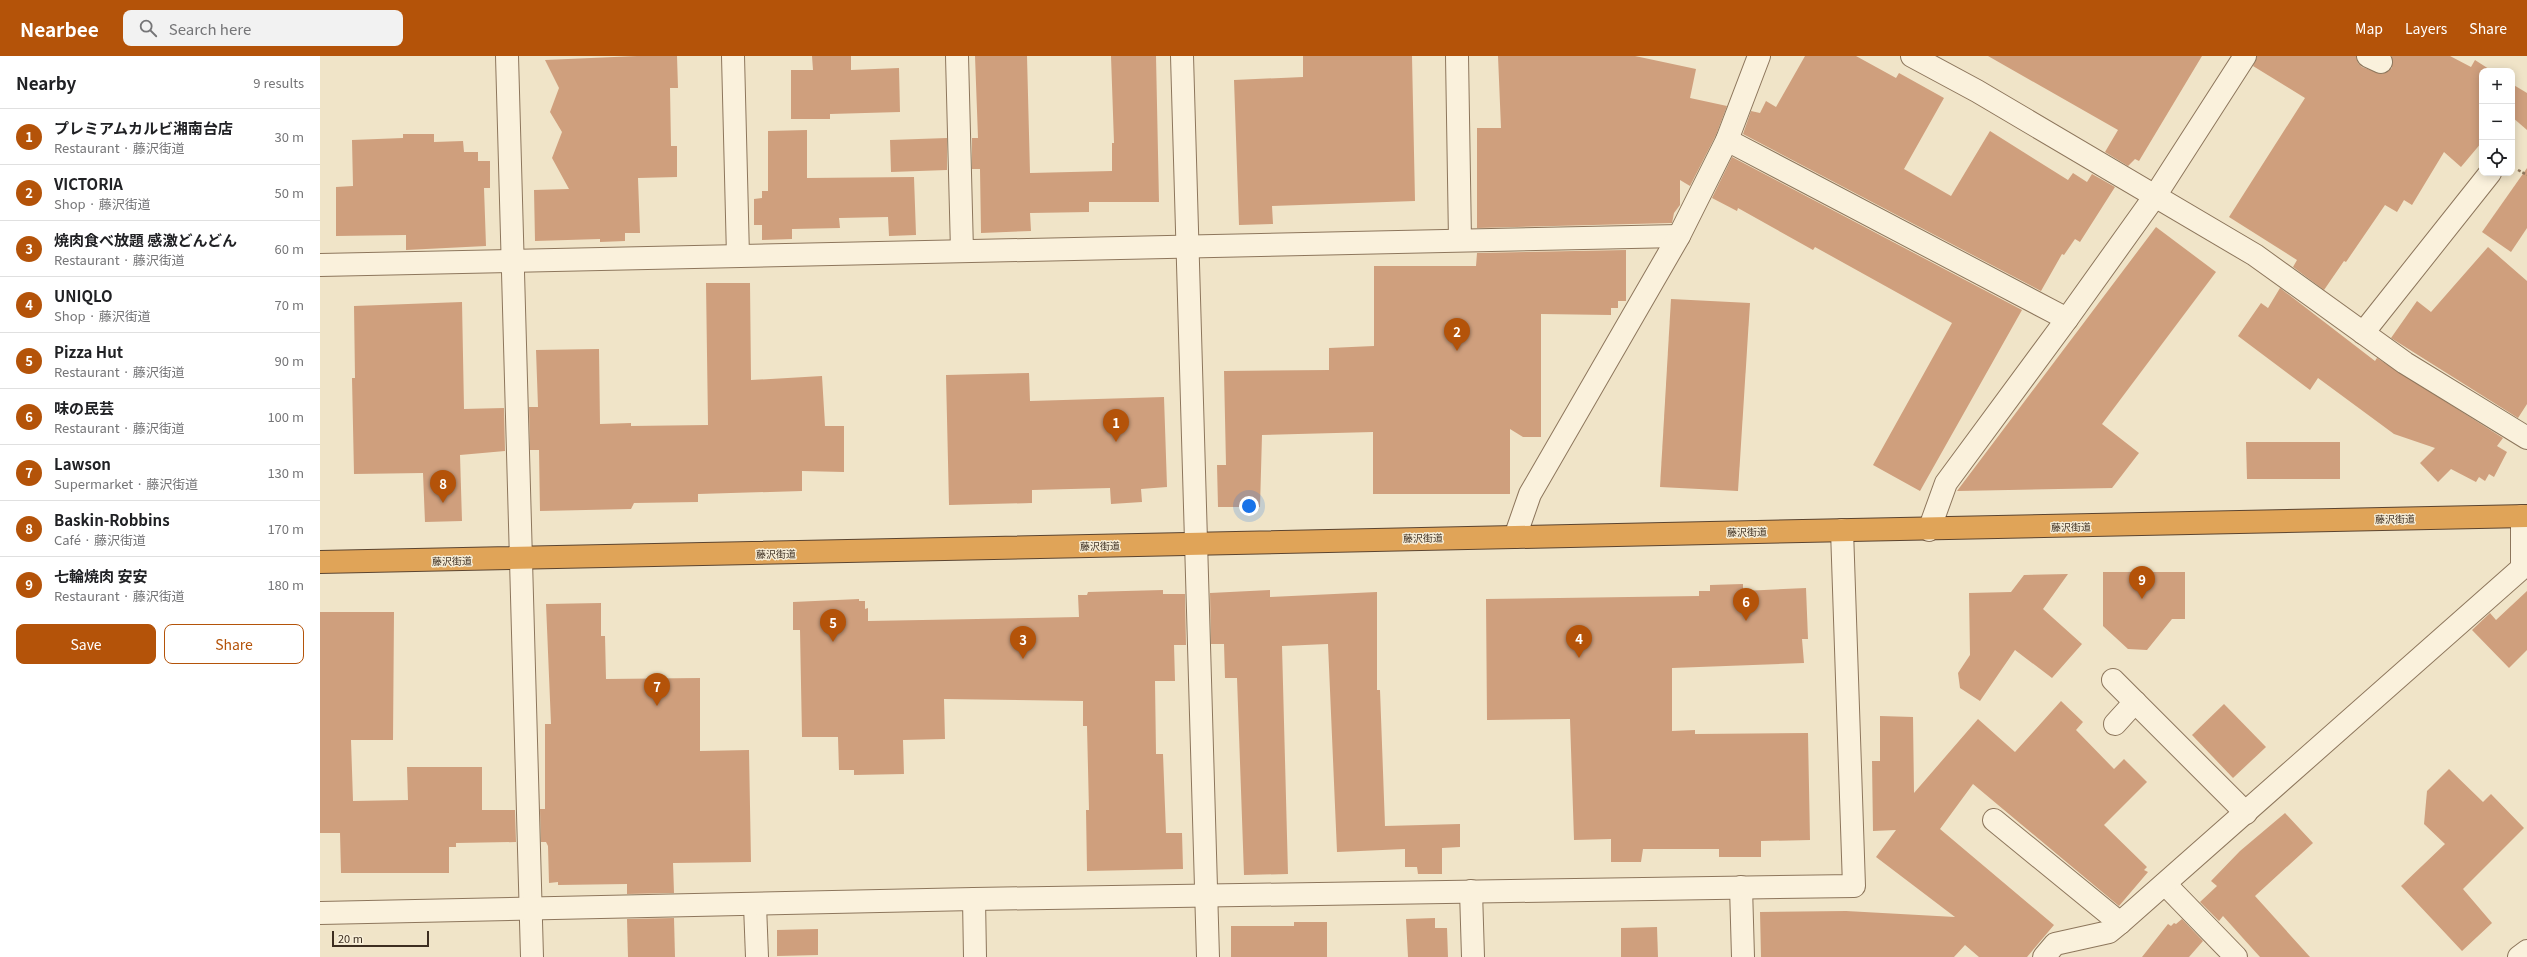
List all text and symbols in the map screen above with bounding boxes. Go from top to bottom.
search box [123,10,403,46]
text: Nearbee [20,15,99,42]
icon: search [137,17,159,39]
text: Search here [169,18,251,39]
text: Map [2355,18,2383,38]
text: Layers [2405,18,2447,38]
text: Share [2469,18,2507,38]
map controls [2479,68,2515,176]
button: + [2479,68,2515,104]
text: Nearby [16,70,76,95]
text: 9 results [253,73,304,92]
button: − [2479,104,2515,140]
text: プレミアムカルビ湘南台店 [54,117,233,138]
text: 1 [25,127,33,146]
text: 30 m [275,127,304,146]
text: Restaurant · 藤沢街道 [54,138,185,157]
button: locate [2479,140,2515,176]
text: VICTORIA [54,173,123,194]
text: 2 [25,183,33,202]
text: 50 m [275,183,304,202]
text: Shop · 藤沢街道 [54,194,151,213]
text: 焼肉食べ放題 感激どんどん [54,229,237,250]
text: 3 [25,239,33,258]
text: 60 m [275,239,304,258]
text: Restaurant · 藤沢街道 [54,250,185,269]
text: UNIQLO [54,285,113,306]
text: 4 [25,295,33,314]
text: 70 m [275,295,304,314]
text: Shop · 藤沢街道 [54,306,151,325]
pin: 2 [1444,318,1470,351]
text: Pizza Hut [54,341,123,362]
text: 5 [25,351,33,370]
text: 90 m [275,351,304,370]
text: Restaurant · 藤沢街道 [54,362,185,381]
text: 味の民芸 [54,397,114,418]
text: 6 [25,407,33,426]
text: 100 m [267,407,304,426]
pin: 1 [1103,409,1129,442]
text: Restaurant · 藤沢街道 [54,418,185,437]
text: Lawson [54,453,111,474]
text: 7 [25,463,33,482]
text: 130 m [267,463,304,482]
pin: 8 [430,470,456,503]
text: Supermarket · 藤沢街道 [54,474,198,493]
your location [1239,496,1259,516]
text: Baskin-Robbins [54,509,170,530]
street label: 藤沢街道 [2375,511,2415,526]
text: 8 [25,519,33,538]
text: 170 m [267,519,304,538]
street label: 藤沢街道 [2051,519,2091,534]
street label: 藤沢街道 [1727,524,1767,539]
text: Café · 藤沢街道 [54,530,146,549]
street label: 藤沢街道 [1403,530,1443,545]
street label: 藤沢街道 [1080,538,1120,553]
street label: 藤沢街道 [756,546,796,561]
street label: 藤沢街道 [432,553,472,568]
text: 七輪焼肉 安安 [54,565,147,586]
pin: 9 [2129,566,2155,599]
text: 9 [25,575,33,594]
text: 180 m [267,575,304,594]
text: Restaurant · 藤沢街道 [54,586,185,605]
pin: 6 [1733,588,1759,621]
pin: 5 [820,609,846,642]
button: Save [16,624,156,664]
button: Share [164,624,304,664]
pin: 4 [1566,625,1592,658]
pin: 3 [1010,626,1036,659]
pin: 7 [644,673,670,706]
scale bar [332,929,429,948]
text: 20 m [338,930,363,946]

